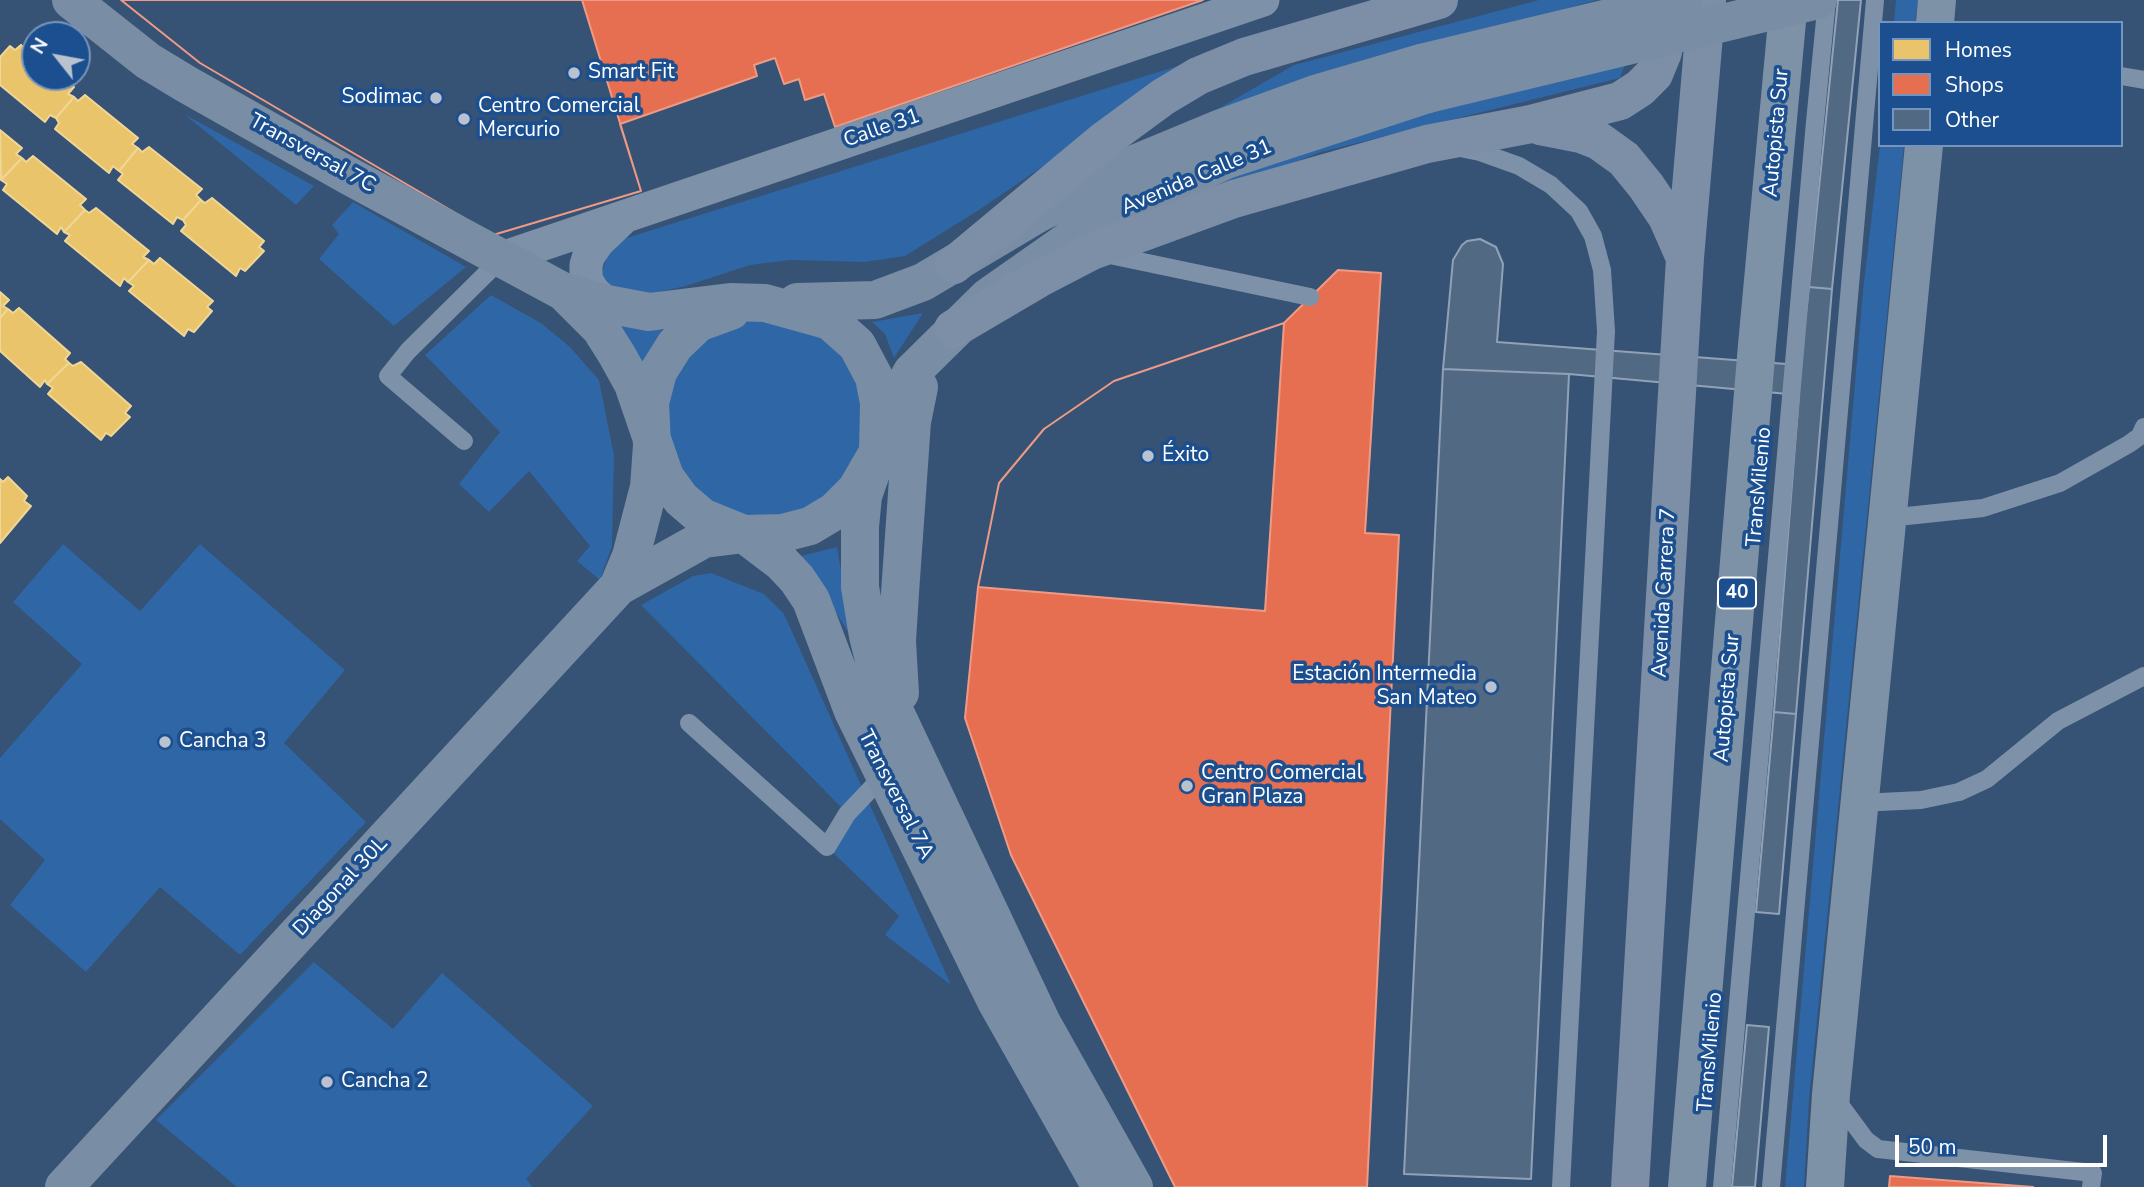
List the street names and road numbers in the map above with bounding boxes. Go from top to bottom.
street label: Autopista Sur [1759,68,1795,198]
street label: Calle 31 [841,104,923,154]
street label: Transversal 7C [245,109,379,199]
street label: Avenida Calle 31 [1118,135,1276,221]
street label: TransMilenio [1742,426,1778,548]
street label: Avenida Carrera 7 [1648,508,1682,678]
road number: 40 [1718,578,1756,608]
street label: Autopista Sur [1710,633,1746,763]
street label: Transversal 7A [852,726,938,864]
street label: Diagonal 30L [289,832,393,942]
street label: TransMilenio [1693,991,1729,1113]

